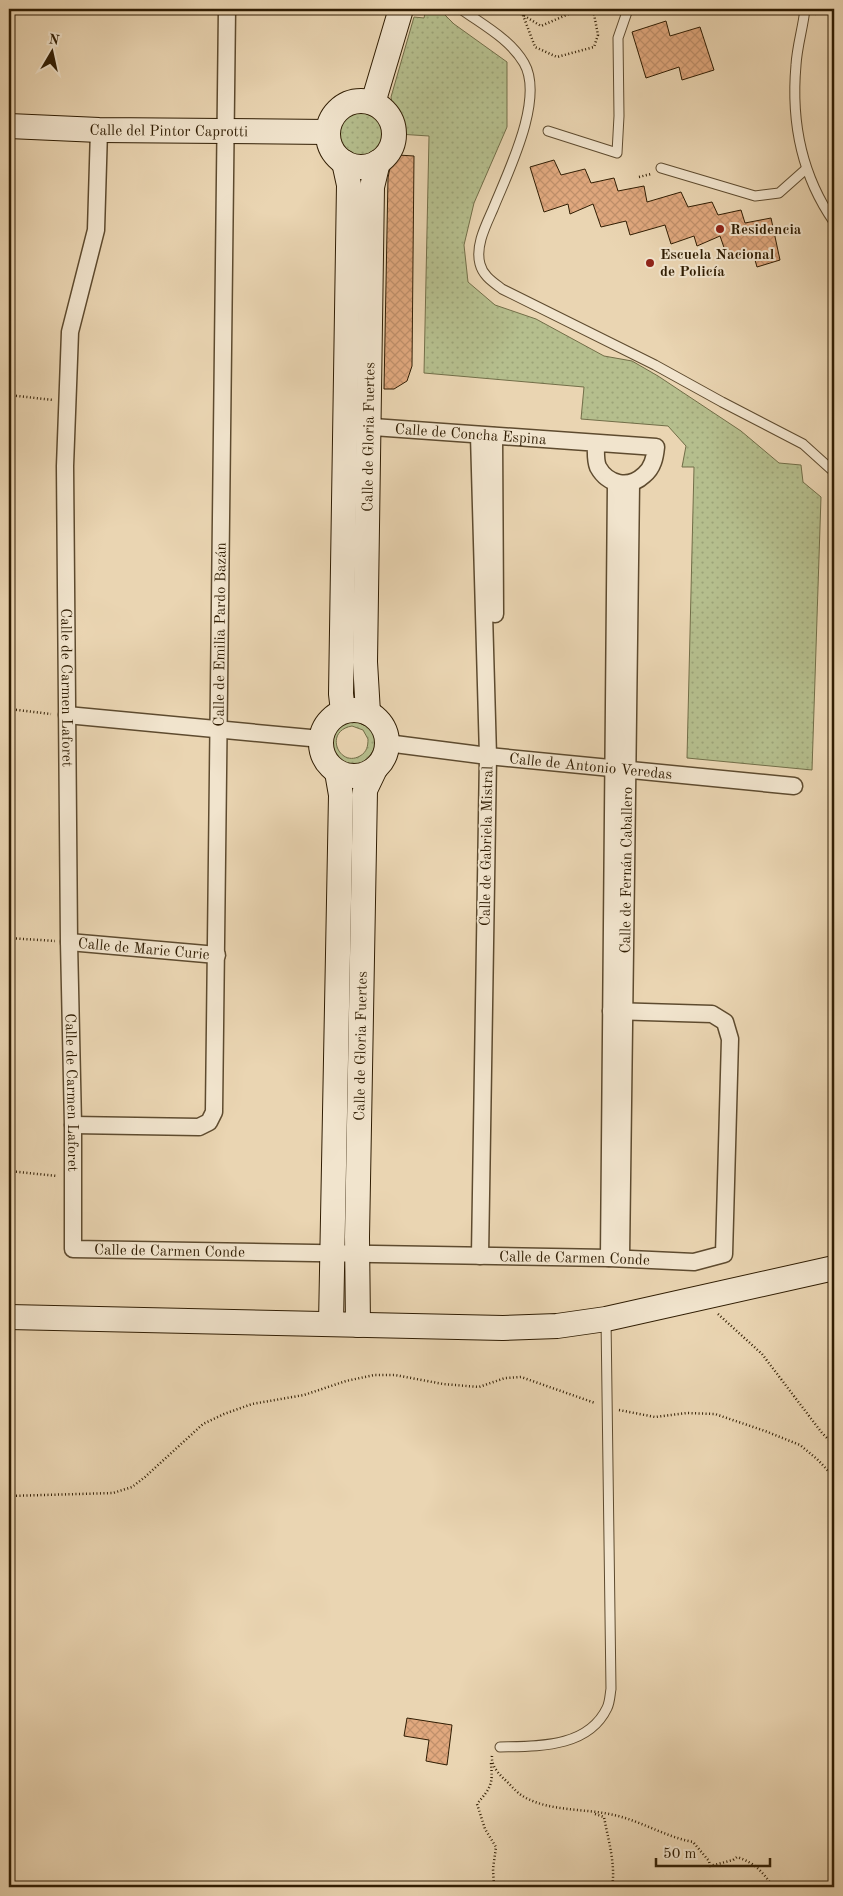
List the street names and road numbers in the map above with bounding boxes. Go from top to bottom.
street label: Calle del Pintor Caprotti [89,124,248,140]
street label: Calle de Gloria Fuertes [361,362,378,512]
street label: Calle de Concha Espina [394,423,547,448]
street label: Calle de Emilia Pardo Bazán [213,542,230,727]
street label: Calle de Carmen Laforet [57,608,74,767]
street label: Calle de Antonio Veredas [508,752,673,783]
street label: Calle de Gabriela Mistral [479,766,496,926]
street label: Calle de Fernán Caballero [619,787,636,954]
street label: Calle de Marie Curie [77,937,210,963]
street label: Calle de Gloria Fuertes [353,971,371,1121]
street label: Calle de Carmen Laforet [62,1013,79,1172]
street label: Calle de Carmen Conde [94,1243,245,1261]
street label: Calle de Carmen Conde [499,1250,650,1269]

